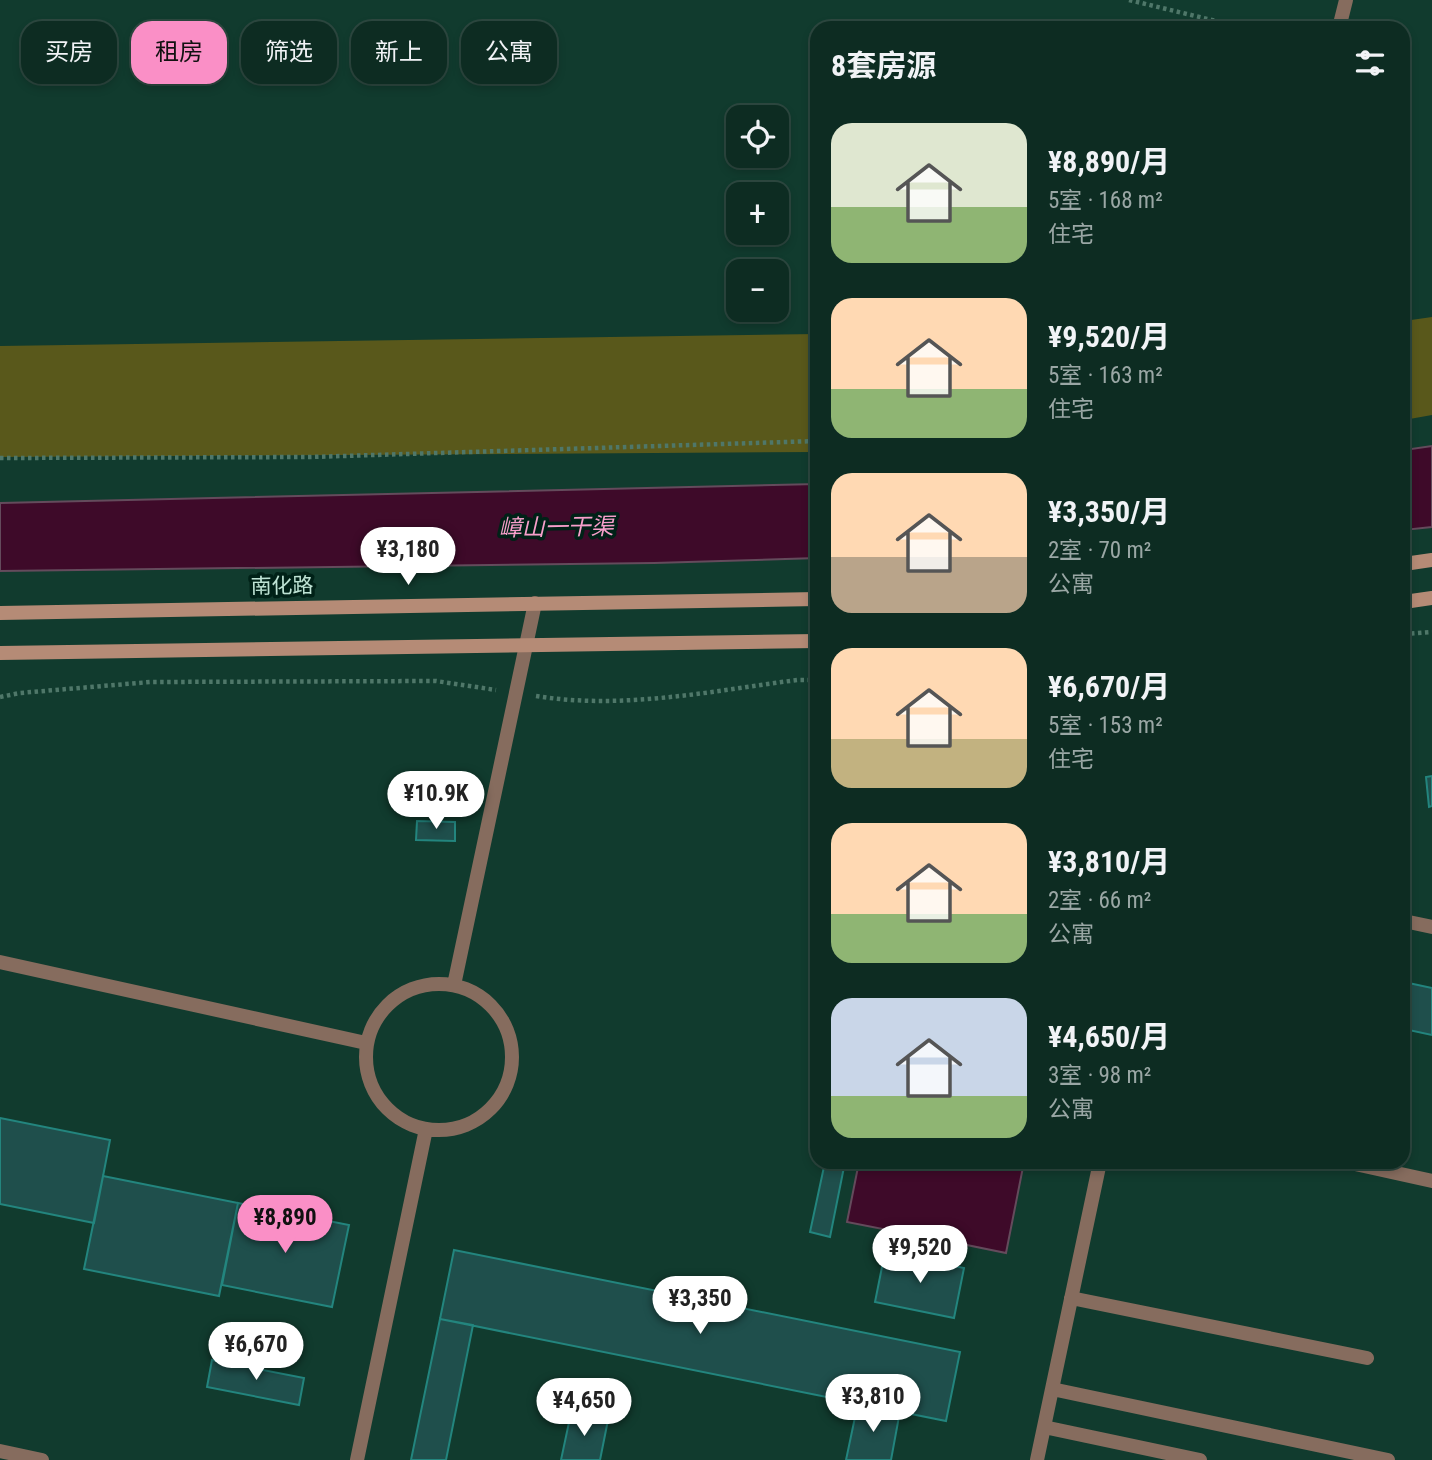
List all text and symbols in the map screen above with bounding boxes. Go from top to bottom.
chip: 买房 [21,21,117,84]
chip: 租房 [131,21,227,84]
chip: 筛选 [241,21,337,84]
chip: 新上 [351,21,447,84]
chip: 公寓 [461,21,557,84]
icon: filters [1351,44,1389,82]
text: 8套房源 [831,48,936,83]
map controls [726,105,789,322]
button: locate [726,105,789,168]
text: ¥8,890/月 [1048,144,1170,179]
icon: home [887,151,971,235]
button: + [726,182,789,245]
text: 5室 · 168 m² [1048,187,1163,214]
text: 住宅 [1048,221,1094,248]
button: − [726,259,789,322]
text: ¥9,520/月 [1048,319,1170,354]
icon: home [887,326,971,410]
text: 5室 · 163 m² [1048,362,1163,389]
text: 住宅 [1048,396,1094,423]
text: ¥3,350/月 [1048,494,1170,529]
icon: home [887,501,971,585]
water label: 嶂山一干渠 [498,513,617,542]
pin: ¥3,180 [351,528,465,587]
text: ¥3,180 [376,536,440,563]
text: 2室 · 70 m² [1048,537,1151,564]
text: 公寓 [1048,571,1094,598]
street label: 南化路 [250,573,314,599]
text: ¥6,670/月 [1048,669,1170,704]
icon: home [887,676,971,760]
text: 5室 · 153 m² [1048,712,1163,739]
text: 住宅 [1048,746,1094,773]
pin: ¥10.9K [379,772,493,831]
text: ¥10.9K [403,780,469,807]
text: ¥3,810/月 [1048,844,1170,879]
icon: home [887,851,971,935]
text: 2室 · 66 m² [1048,887,1151,914]
text: 公寓 [1048,921,1094,948]
text: ¥4,650/月 [1048,1019,1170,1054]
icon: home [887,1026,971,1110]
text: 3室 · 98 m² [1048,1062,1151,1089]
text: 公寓 [1048,1096,1094,1123]
pin: ¥8,890 [228,1196,342,1255]
text: ¥8,890 [253,1204,317,1231]
pin: ¥9,520 [863,1226,977,1285]
text: ¥9,520 [888,1234,952,1261]
pin: ¥3,350 [643,1276,757,1336]
text: ¥3,350 [668,1285,732,1312]
pin: ¥6,670 [199,1322,313,1382]
text: ¥6,670 [224,1331,288,1358]
pin: ¥3,810 [816,1374,930,1434]
pin: ¥4,650 [527,1378,641,1438]
text: ¥3,810 [841,1383,905,1410]
text: ¥4,650 [552,1387,616,1414]

